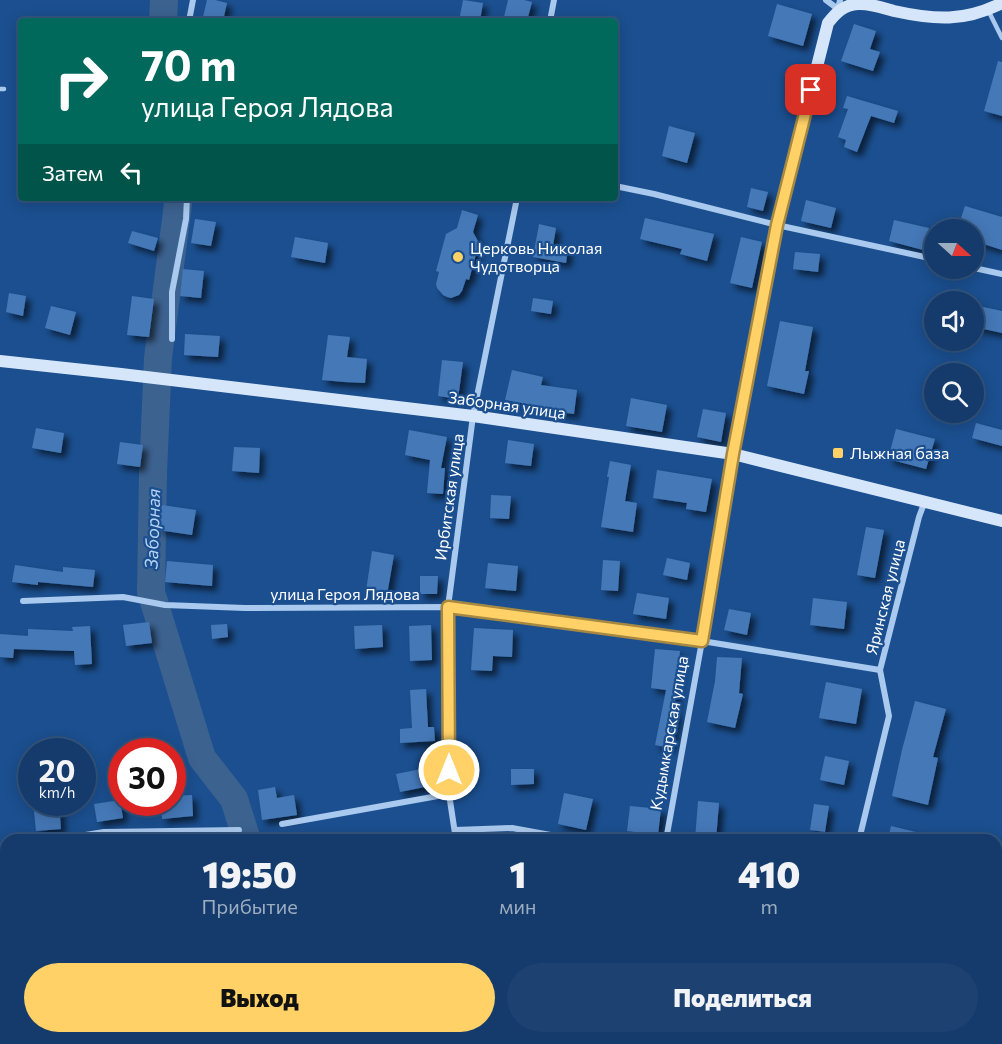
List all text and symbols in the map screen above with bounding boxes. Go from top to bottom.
text: 70 m [141,38,236,90]
icon: right [42,42,120,120]
pin [785,64,836,115]
icon: arrive [794,73,827,106]
text: улица Героя Лядова [141,90,393,123]
icon: left [115,156,148,189]
text: Затем [42,159,103,186]
north arrow [924,219,984,279]
map controls [924,219,984,423]
place label: Церковь Николая Чудотворца [470,238,602,275]
marker: Церковь Николая Чудотворца [451,250,465,264]
button: sound [924,291,984,351]
button: search [924,363,984,423]
street label: Заборная улица [447,387,567,422]
street label: Ирбитская улица [430,432,467,561]
place label: Лыжная база [850,443,949,462]
marker: Лыжная база [831,446,845,460]
water label: Заборная [140,488,164,570]
street label: Яринская улица [861,537,908,657]
street label: улица Героя Лядова [270,584,420,603]
street label: Кудымкарская улица [646,654,691,812]
speed limit sign: 30 [108,738,186,816]
position arrow [417,738,481,802]
text: 20 [39,751,75,788]
text: km/h [39,783,75,801]
text: 19:50 [202,851,297,895]
text: 1 [510,851,526,895]
text: 410 [738,851,800,895]
text: Прибытие [202,894,298,918]
text: мин [499,894,536,918]
text: m [760,894,778,918]
button: Выход [24,963,495,1032]
button: Поделиться [507,963,978,1032]

